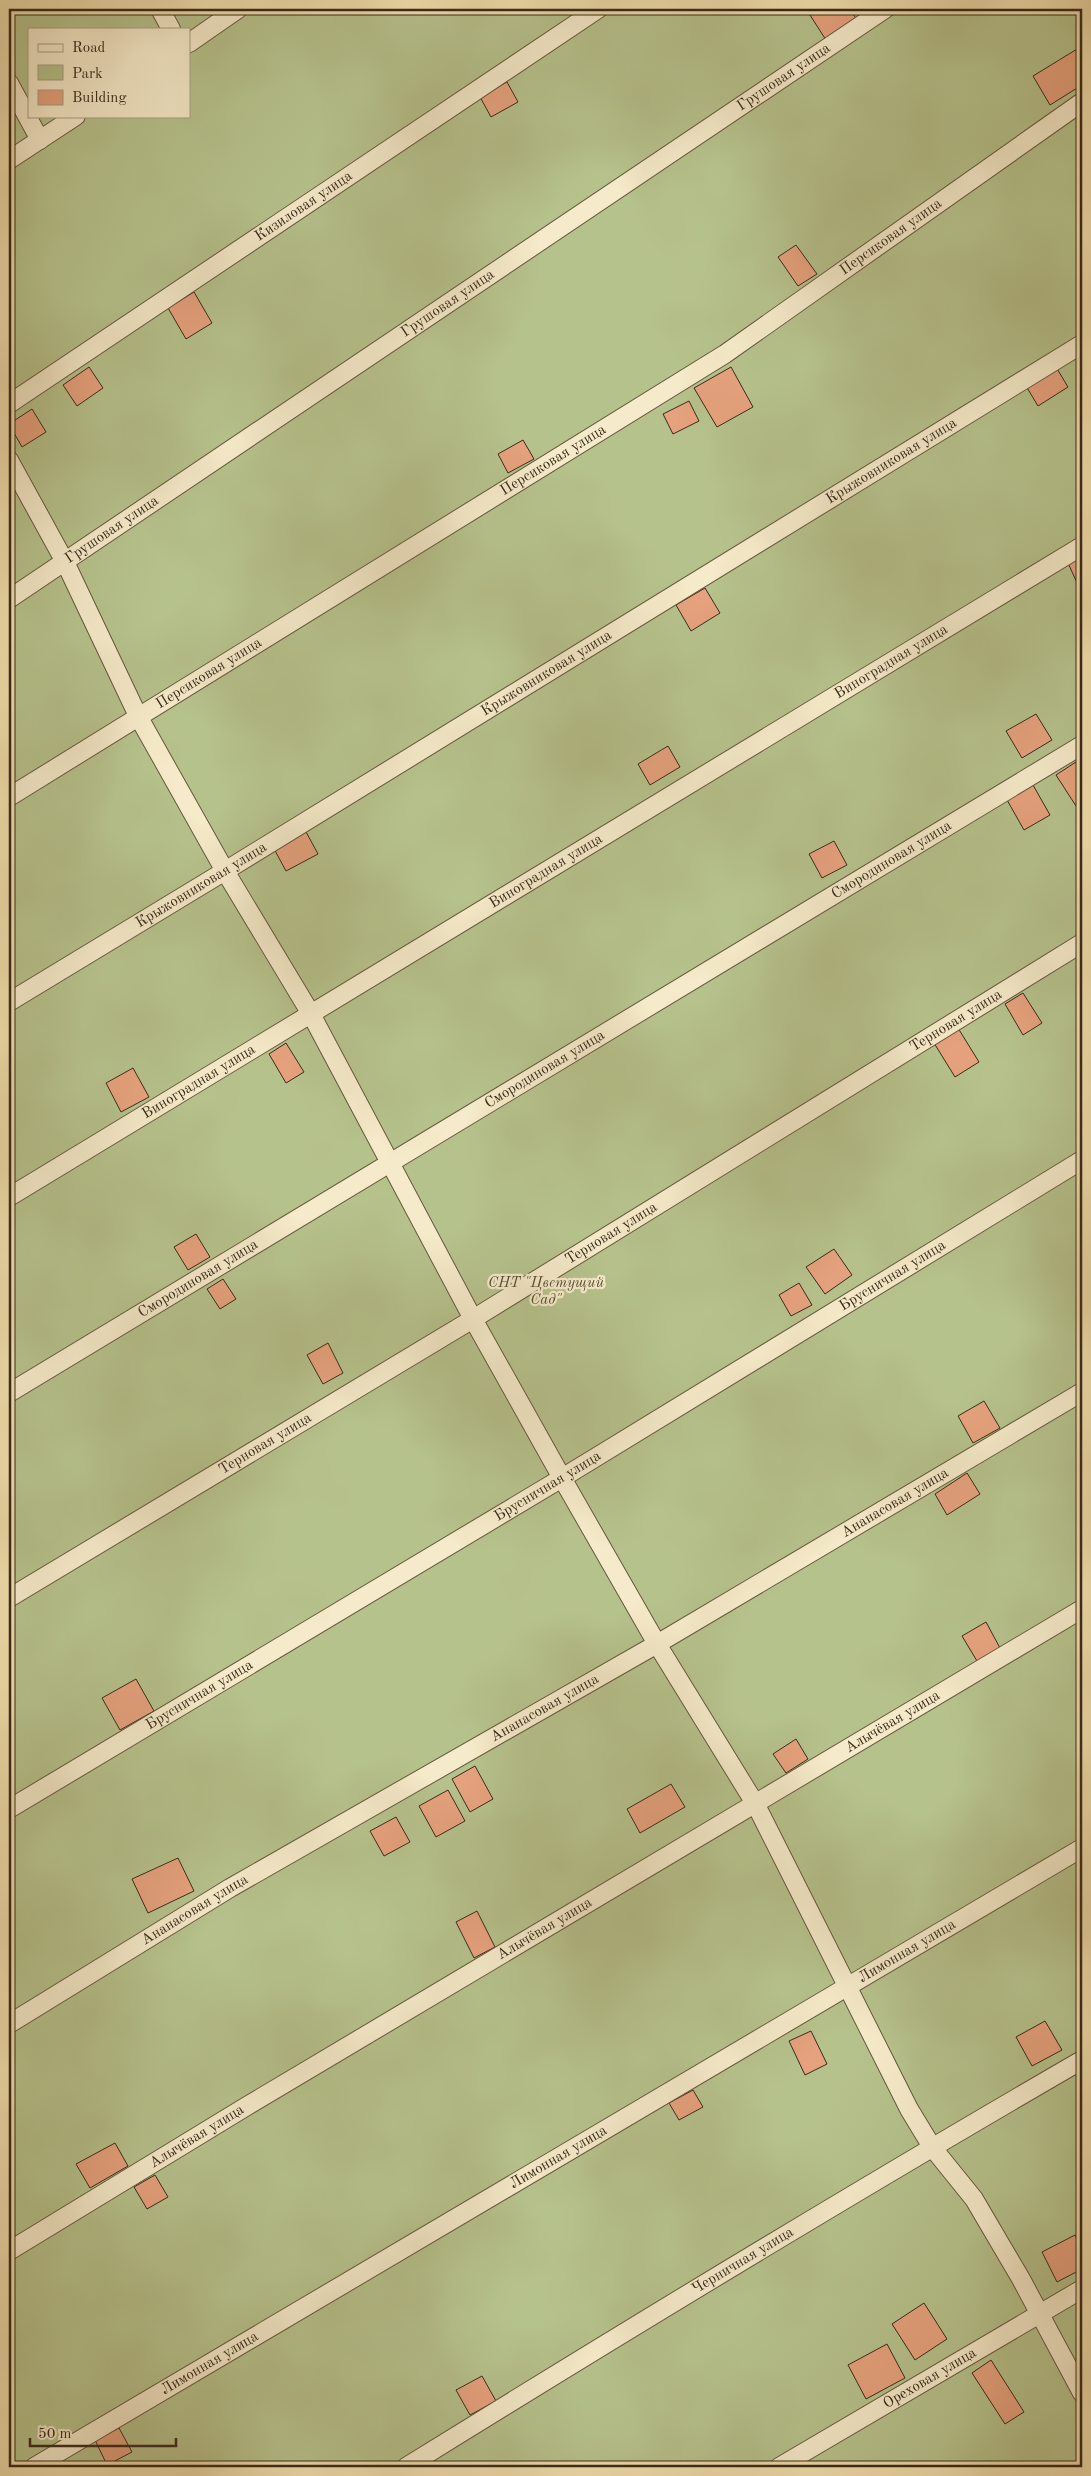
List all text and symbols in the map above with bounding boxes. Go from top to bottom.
legend [28,28,190,118]
street label: Грушовая улица [734,40,834,114]
text: Road [72,41,106,56]
text: Park [72,67,103,82]
text: Building [72,91,127,106]
street label: Кизиловая улица [252,168,356,244]
street label: Персиковая улица [837,196,945,278]
street label: Грушовая улица [398,266,498,340]
street label: Крыжовниковая улица [823,415,960,507]
street label: Персиковая улица [498,422,609,499]
street label: Грушовая улица [62,493,162,566]
street label: Виноградная улица [832,621,951,702]
street label: Крыжовниковая улица [478,627,615,719]
street label: Персиковая улица [153,635,265,712]
street label: Смородиновая улица [829,818,955,902]
street label: Виноградная улица [487,831,606,911]
street label: Крыжовниковая улица [133,839,270,931]
street label: Терновая улица [907,987,1005,1055]
street label: Смородиновая улица [482,1027,608,1111]
street label: Виноградная улица [140,1042,258,1122]
street label: Терновая улица [563,1199,661,1268]
street label: Смородиновая улица [136,1237,261,1321]
street label: Брусничная улица [837,1237,949,1314]
park label: СНТ "Цветущий Сад" [488,1276,605,1308]
street label: Терновая улица [216,1410,315,1477]
street label: Брусничная улица [492,1448,604,1524]
street label: Ананасовая улица [839,1465,952,1540]
street label: Брусничная улица [143,1657,256,1733]
street label: Ананасовая улица [488,1671,602,1745]
street label: Алычёвая улица [843,1687,943,1756]
street label: Ананасовая улица [139,1872,251,1948]
street label: Алычёвая улица [495,1895,595,1963]
street label: Лимонная улица [856,1917,959,1986]
street label: Алычёвая улица [147,2102,247,2171]
street label: Лимонная улица [507,2123,610,2192]
street label: Черничная улица [689,2224,797,2297]
street label: Лимонная улица [158,2328,261,2398]
street label: Ореховая улица [881,2345,980,2411]
scale bar [30,2416,176,2448]
text: 50 m [38,2427,72,2442]

